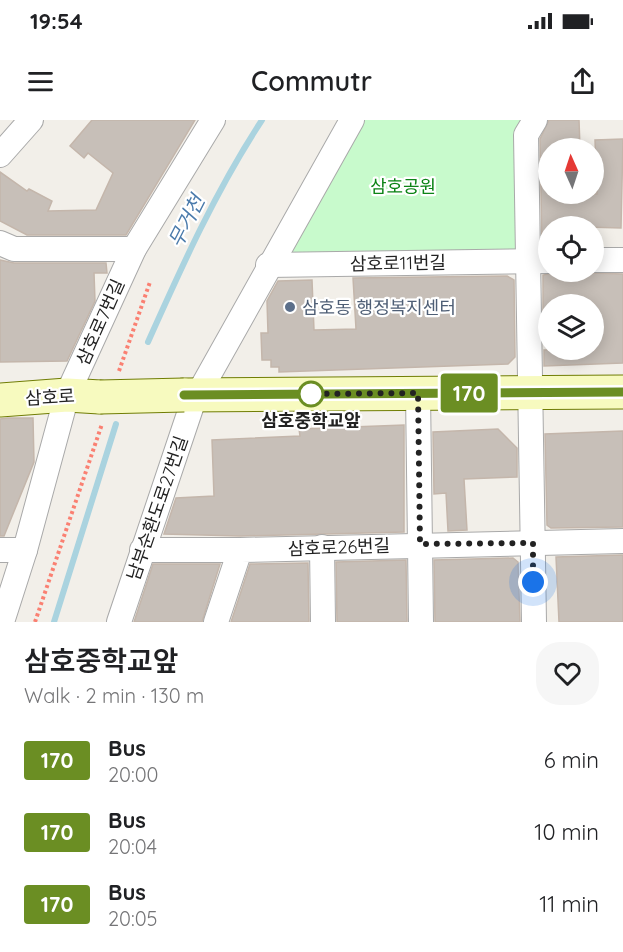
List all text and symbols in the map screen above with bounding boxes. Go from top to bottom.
text: 19:54 [30,7,83,35]
text: Commutr [251,64,372,98]
icon: menu [24,65,57,98]
icon: share [566,65,599,98]
north arrow [538,138,604,204]
map controls [538,138,604,360]
park label: 삼호공원 [370,175,436,198]
water label: 무거천 [162,188,211,251]
button: locate [538,216,604,282]
street label: 삼호로11번길 [350,251,446,275]
street label: 삼호로7번길 [71,275,129,369]
button: layers [538,294,604,360]
place label: 삼호동 행정복지센터 [302,296,456,319]
marker: 삼호동 행정복지센터 [283,300,297,314]
line badge: 170 [434,374,504,412]
text: 170 [453,380,485,406]
marker: 삼호중학교앞 [298,381,324,407]
street label: 삼호로 [25,384,75,410]
place label: 삼호중학교앞 [261,409,361,432]
street label: 남부순환도로27번길 [121,433,193,583]
street label: 삼호로26번길 [287,534,391,560]
your location [518,567,548,597]
button: heart [536,642,599,705]
text: 삼호중학교앞 [24,643,179,678]
text: Walk · 2 min · 130 m [24,683,204,708]
text: Bus [108,734,146,762]
text: 6 min [544,746,599,774]
text: 170 [41,747,73,773]
text: 20:00 [108,762,159,787]
text: Bus [108,806,146,834]
text: 10 min [534,818,599,846]
text: 170 [41,819,73,845]
text: 20:04 [108,834,157,859]
text: Bus [108,878,146,906]
text: 11 min [539,890,599,918]
text: 170 [41,891,73,917]
text: 20:05 [108,906,158,931]

